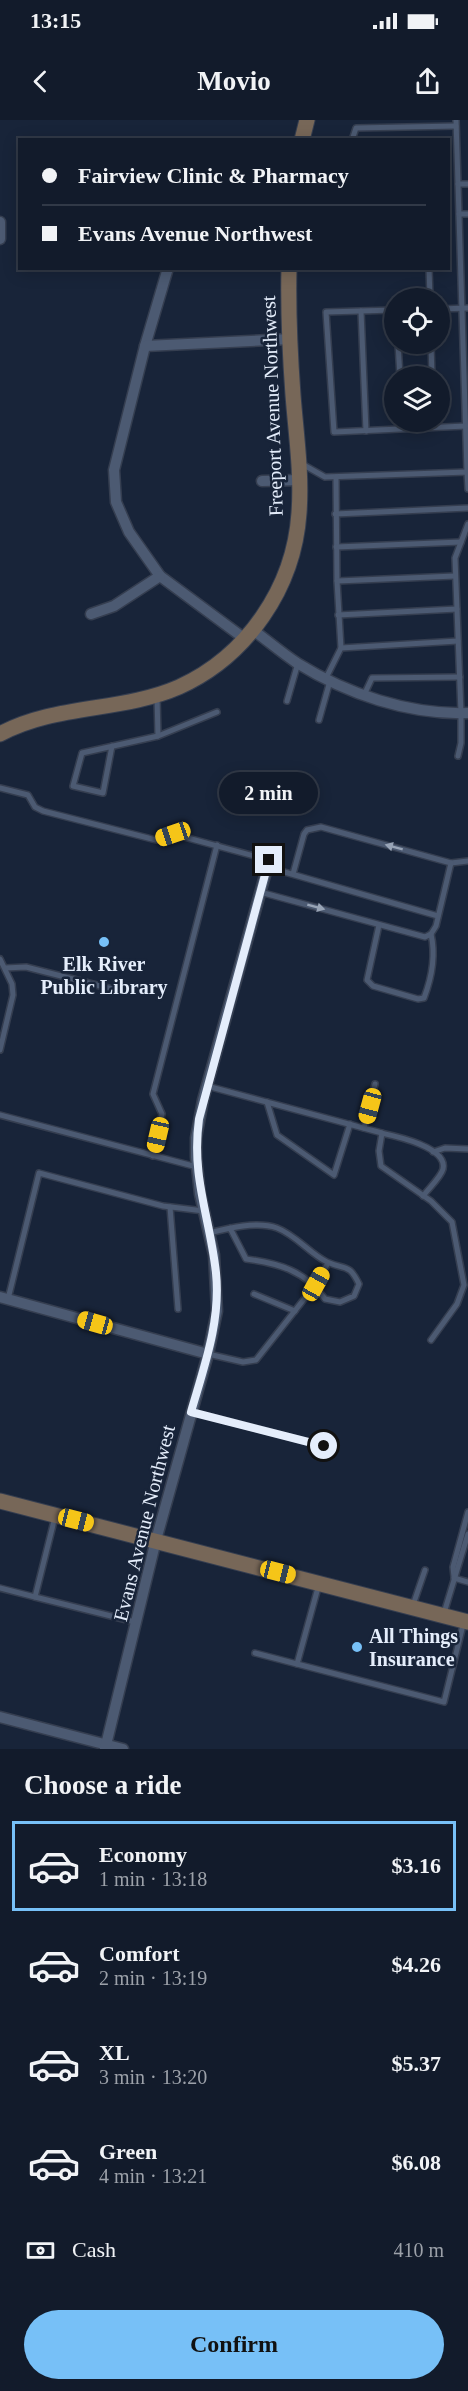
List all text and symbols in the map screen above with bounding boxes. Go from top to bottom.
text: 13:15 [30,8,81,33]
icon: back [24,65,57,98]
icon: share [411,65,444,98]
text: Movio [197,66,271,96]
text: Fairview Clinic & Pharmacy [78,163,349,188]
text: Evans Avenue Northwest [78,221,312,246]
map controls [384,288,450,432]
button: locate [384,288,450,354]
street label: Freeport Avenue Northwest [257,295,288,517]
button: layers [384,366,450,432]
callout: 2 min [220,773,318,815]
text: 2 min [244,782,293,804]
car [153,820,193,848]
one-way arrow [385,842,403,851]
route end [255,846,282,873]
one-way arrow [307,903,325,912]
marker: Elk River Public Library [97,935,111,949]
place label: Elk River Public Library [40,953,168,999]
car [357,1086,383,1126]
car [145,1115,171,1155]
car [299,1264,333,1304]
car [75,1309,115,1337]
street label: Evans Avenue Northwest [109,1422,179,1624]
route start [310,1432,337,1459]
car [56,1507,96,1533]
car [258,1559,298,1585]
place label: All Things Insurance [369,1625,458,1670]
marker: All Things Insurance [350,1640,364,1654]
text: Choose a ride [24,1770,182,1800]
icon: car [27,1839,81,1893]
text: Economy [99,1842,187,1867]
text: $3.16 [392,1853,441,1878]
text: 1 min · 13:18 [99,1868,207,1890]
icon: car [27,1938,81,1992]
text: Comfort [99,1941,180,1966]
text: $4.26 [392,1952,441,1977]
text: 2 min · 13:19 [99,1967,207,1989]
icon: car [27,2037,81,2091]
text: XL [99,2040,130,2065]
text: $5.37 [392,2051,441,2076]
text: 3 min · 13:20 [99,2066,207,2088]
icon: car [27,2136,81,2190]
text: Green [99,2139,157,2164]
text: $6.08 [392,2150,441,2175]
text: 4 min · 13:21 [99,2165,207,2187]
icon: cash [24,2234,57,2267]
text: Cash [72,2237,116,2262]
text: 410 m [393,2239,444,2261]
button: Confirm [24,2310,444,2379]

